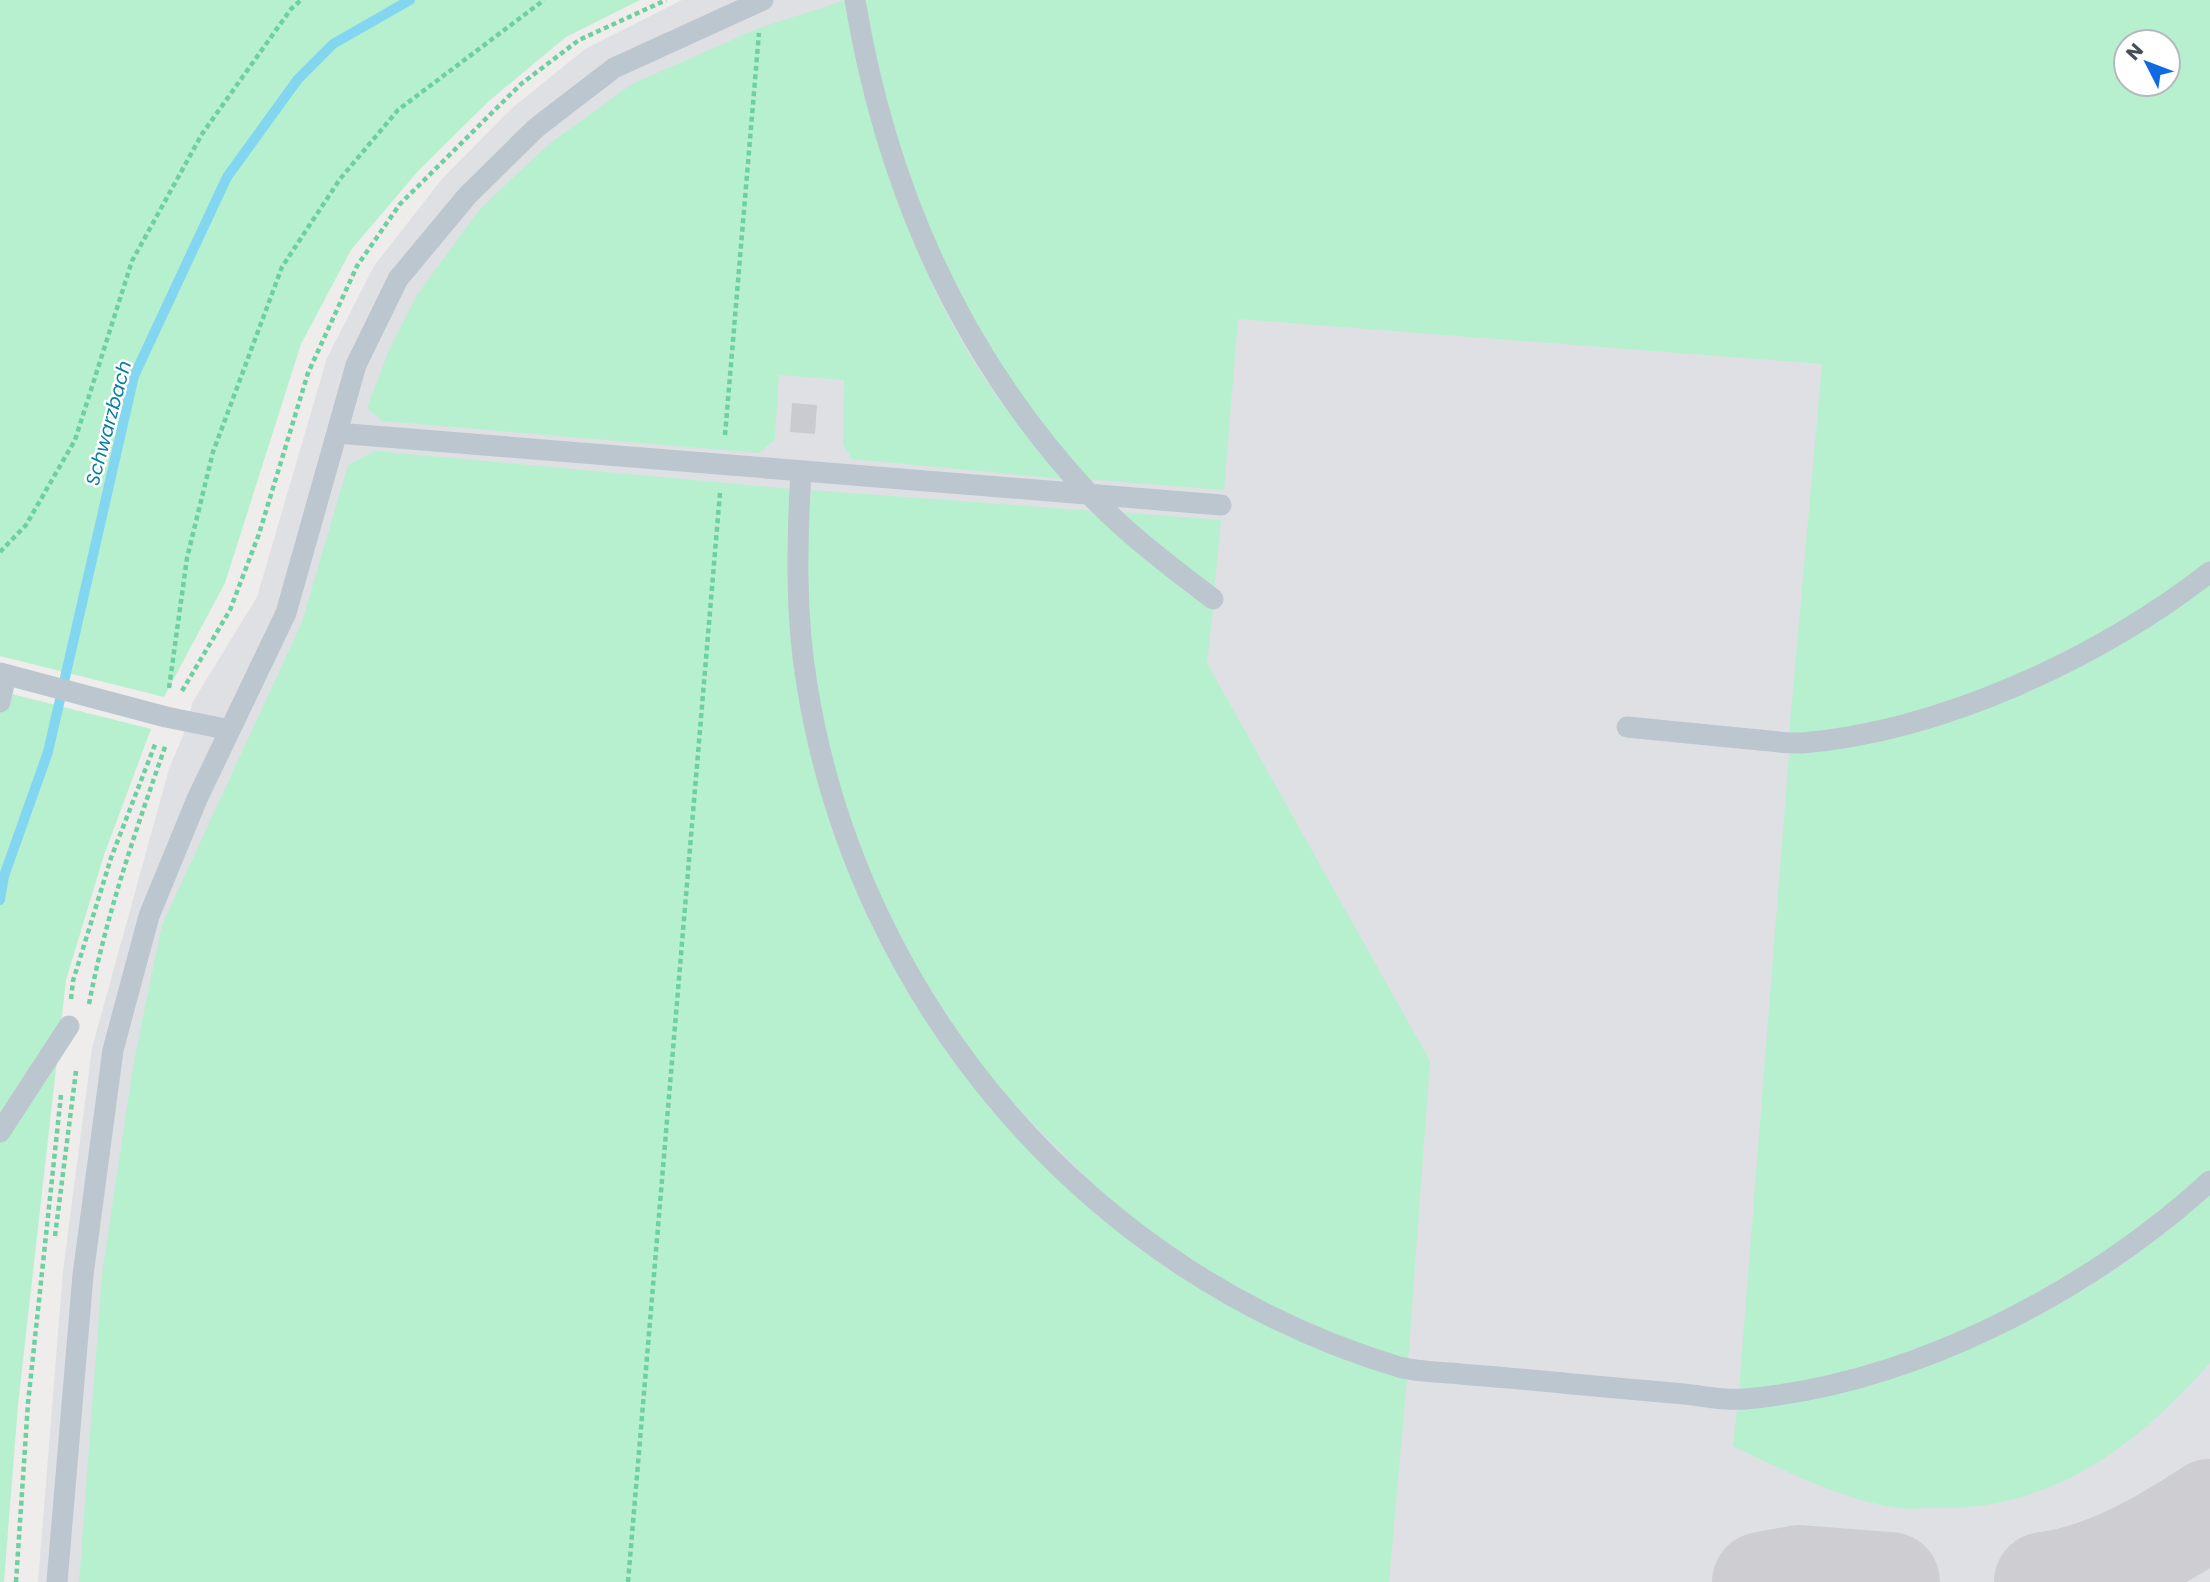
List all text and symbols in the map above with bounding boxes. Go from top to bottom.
north arrow [2112,28,2182,98]
text: N [2120,38,2150,66]
water label: Schwarzbach [79,358,138,489]

